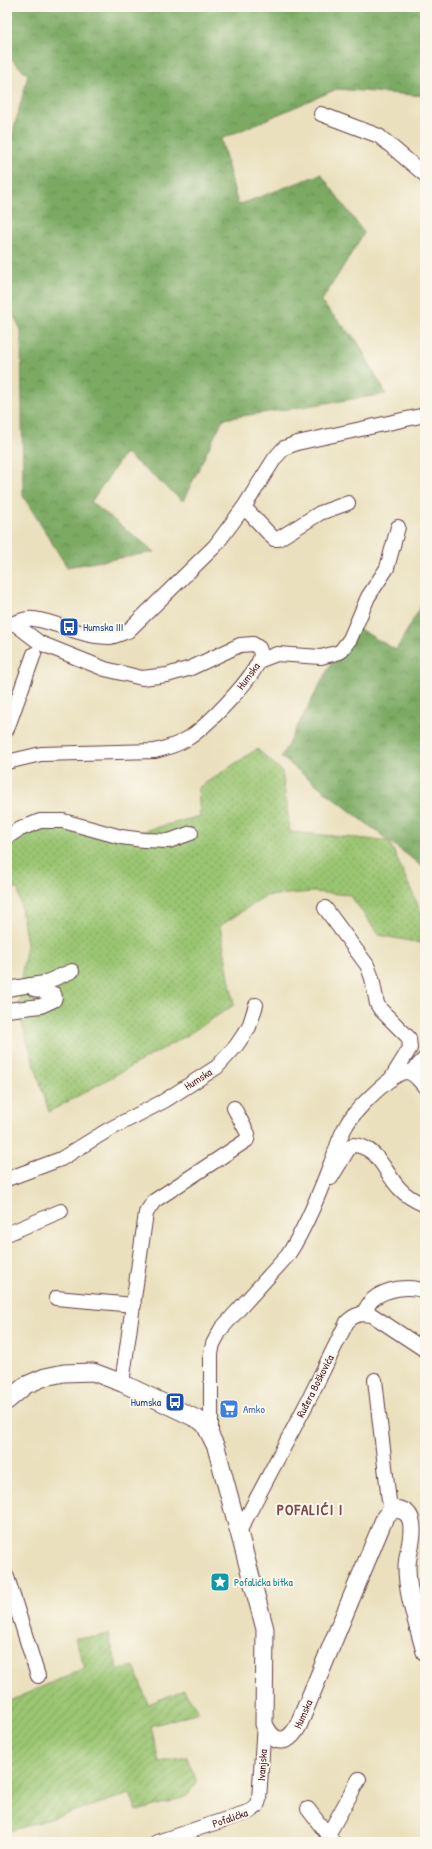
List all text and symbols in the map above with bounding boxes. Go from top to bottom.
bus stop icon: Humska III [58,616,80,638]
place label: Humska III [83,620,123,634]
street label: Humska [233,659,263,692]
street label: Humska [182,1065,215,1093]
street label: Ruđera Boškovića [293,1352,337,1420]
bus stop icon: Humska [164,1391,186,1413]
place label: Humska [131,1395,162,1409]
supermarket icon: Amko [218,1398,240,1420]
place label: Amko [243,1402,265,1416]
district label: POFALIĆI I [277,1499,343,1520]
place icon: Pofalićka bitka [209,1571,231,1593]
place label: Pofalićka bitka [234,1575,293,1589]
street label: Humska [290,1697,316,1731]
street label: Ivanjska [254,1748,270,1781]
street label: Pofalićka [210,1805,250,1831]

